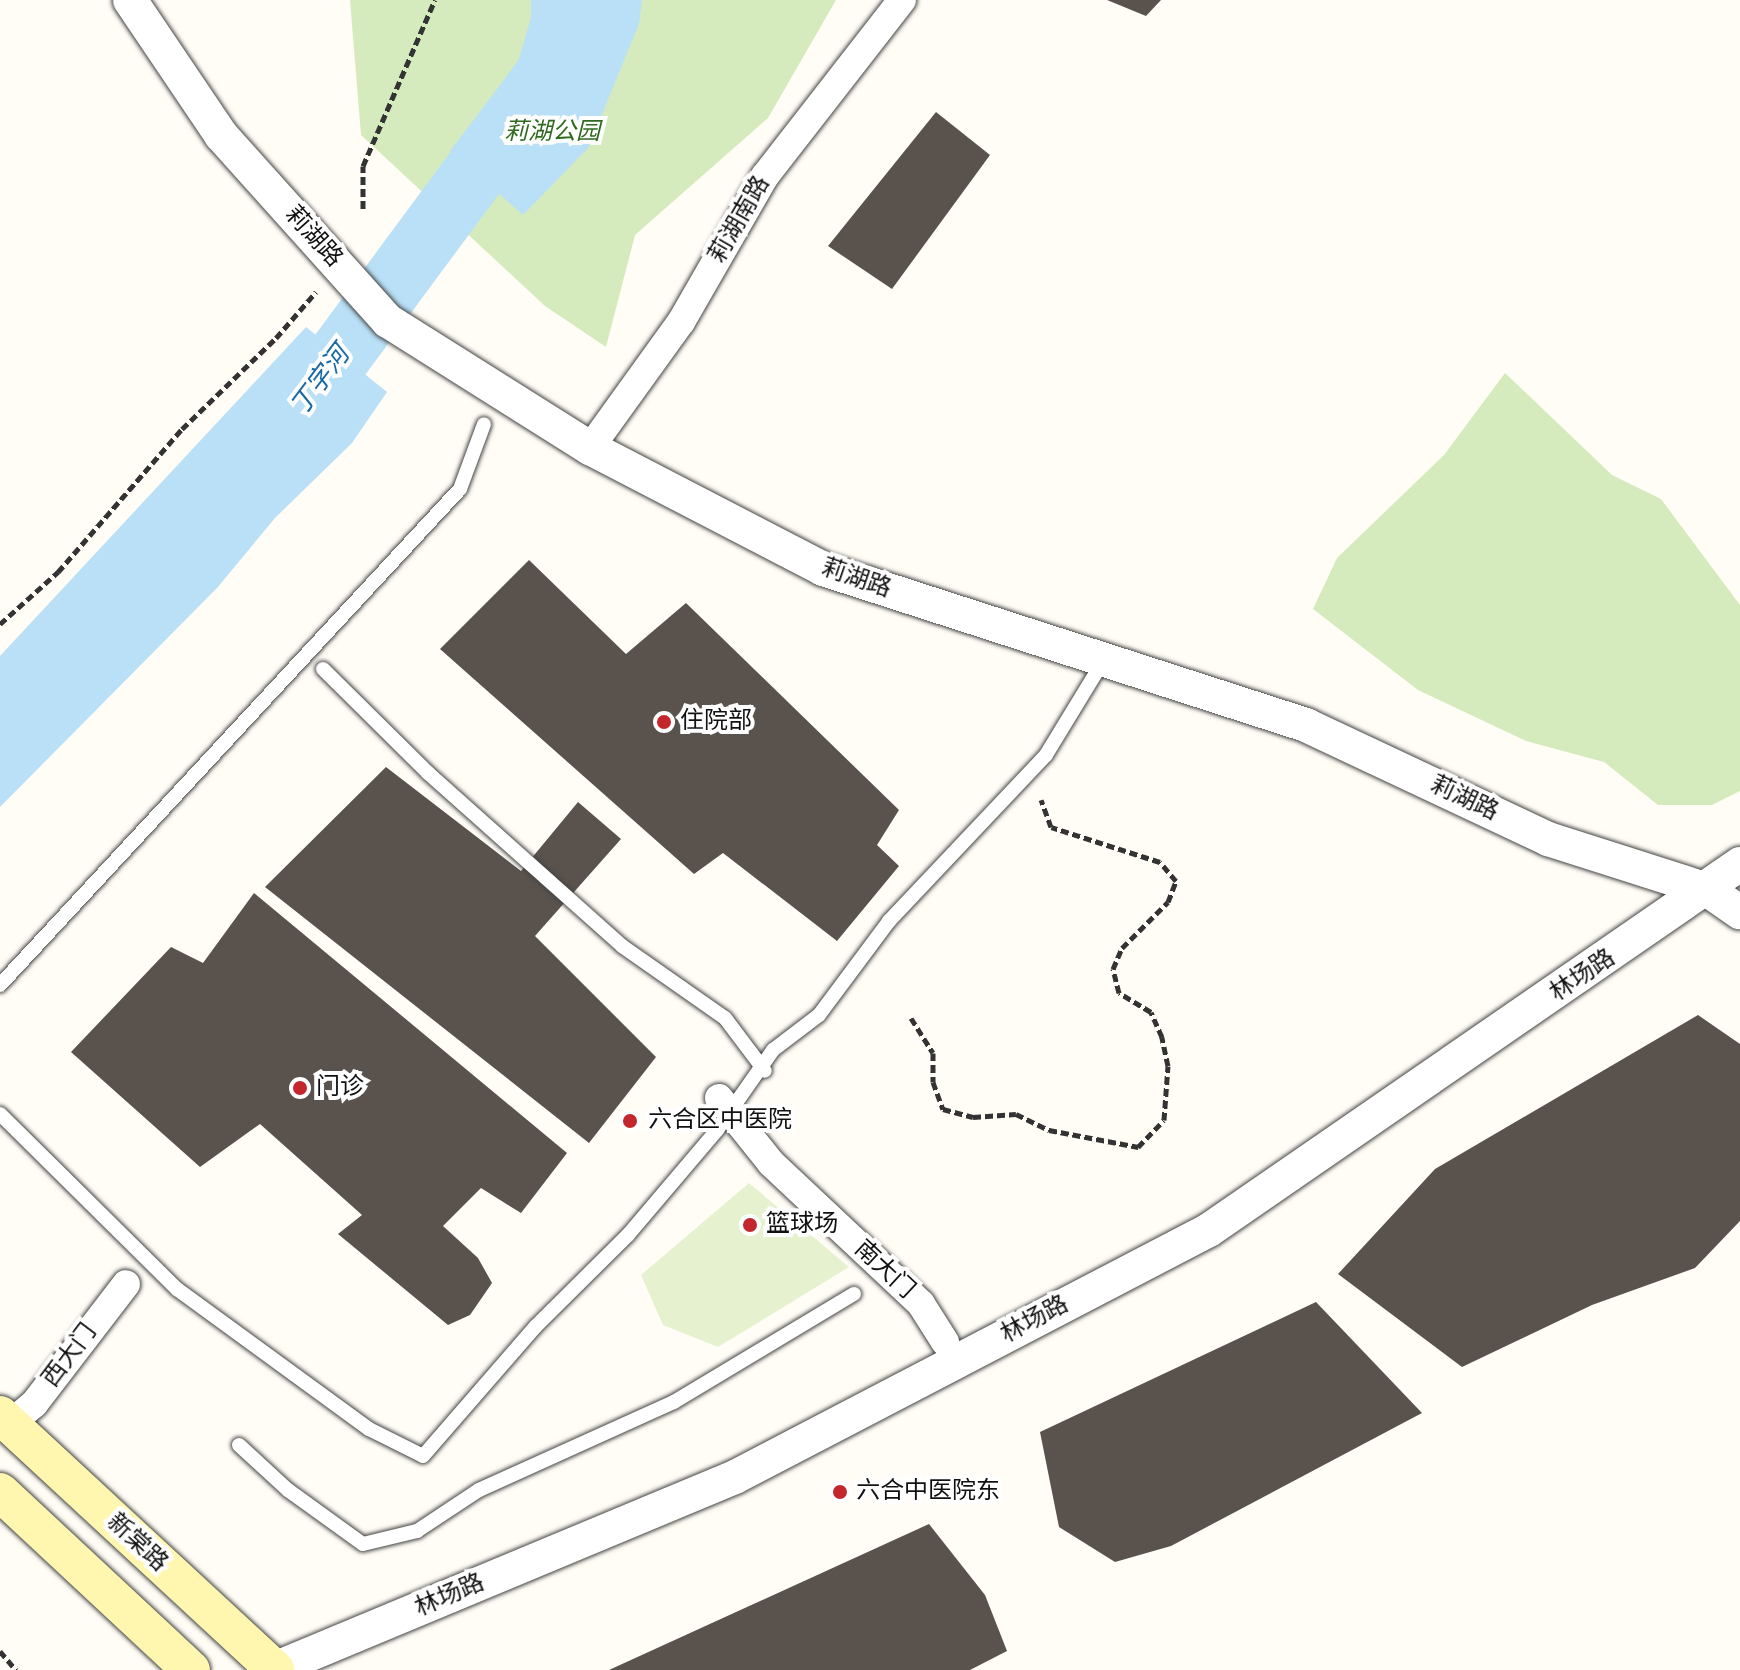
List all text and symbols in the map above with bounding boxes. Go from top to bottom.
park label: 莉湖公园 [504,119,600,147]
street label: 莉湖南路 [704,171,776,269]
street label: 莉湖路 [278,201,348,273]
water label: 丁字河 [285,340,357,422]
street label: 莉湖路 [817,554,895,604]
place label: 住院部 [680,708,752,736]
marker: 住院部 [655,713,673,731]
street label: 莉湖路 [1425,771,1503,827]
street label: 林场路 [1545,944,1621,1008]
place label: 门诊 [316,1074,364,1102]
marker: 门诊 [291,1079,309,1097]
place label: 六合区中医院 [648,1107,792,1135]
marker: 六合区中医院 [619,1110,641,1132]
place label: 篮球场 [766,1211,838,1239]
marker: 篮球场 [741,1216,759,1234]
street label: 南大门 [848,1235,920,1305]
street label: 林场路 [996,1290,1074,1350]
street label: 西大门 [37,1319,103,1393]
place label: 六合中医院东 [856,1478,1000,1506]
marker: 六合中医院东 [831,1483,849,1501]
street label: 新棠路 [101,1508,173,1578]
street label: 林场路 [411,1569,489,1623]

